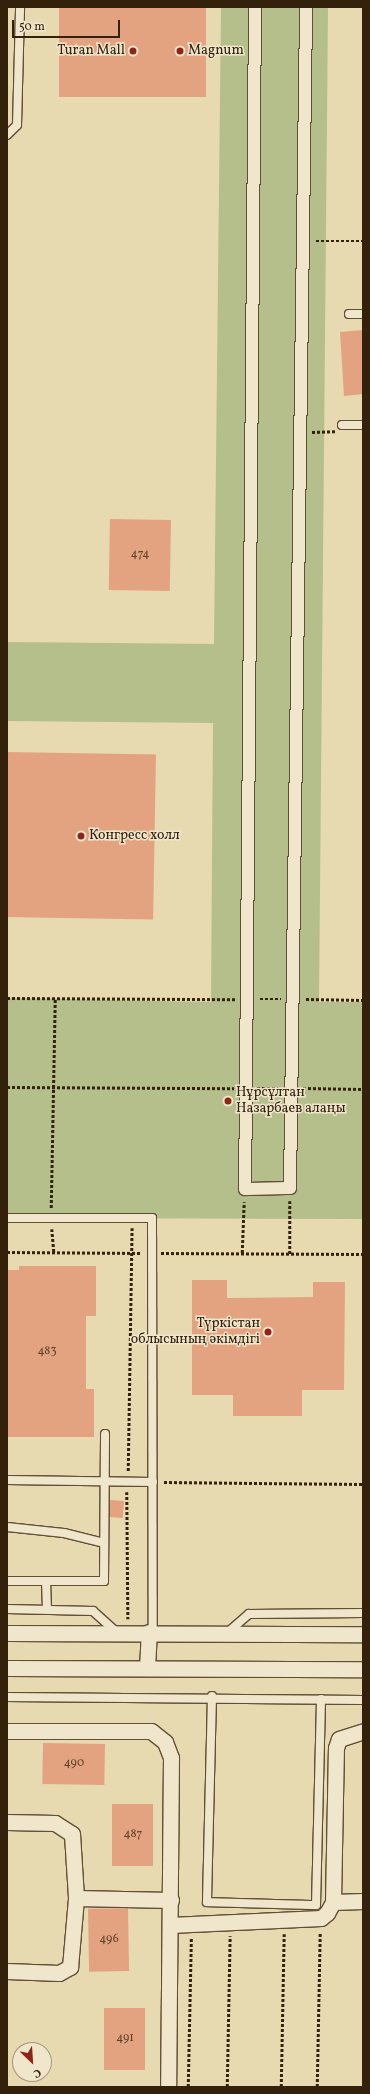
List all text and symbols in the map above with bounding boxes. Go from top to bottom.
scale bar [14,12,122,38]
text: 50 m [19,19,45,35]
place label: Turan Mall [57,43,125,59]
place label: Magnum [188,43,244,59]
marker: Turan Mall [128,46,138,56]
marker: Magnum [175,46,185,56]
house number: 474 [131,548,149,562]
place label: Конгресс холл [89,828,180,844]
marker: Конгресс холл [76,831,86,841]
place label: Нұрсұлтан Назарбаев алаңы [236,1085,346,1118]
marker: Нұрсұлтан Назарбаев алаңы [223,1096,233,1106]
place label: Түркістан облысының әкімдігі [131,1316,260,1348]
marker: Түркістан облысының әкімдігі [263,1327,273,1337]
house number: 483 [37,1345,57,1359]
house number: 490 [64,1757,84,1771]
house number: 487 [124,1828,142,1842]
house number: 496 [99,1933,119,1947]
house number: 491 [116,2032,134,2046]
north arrow [12,2042,52,2082]
text: С [30,2064,43,2081]

